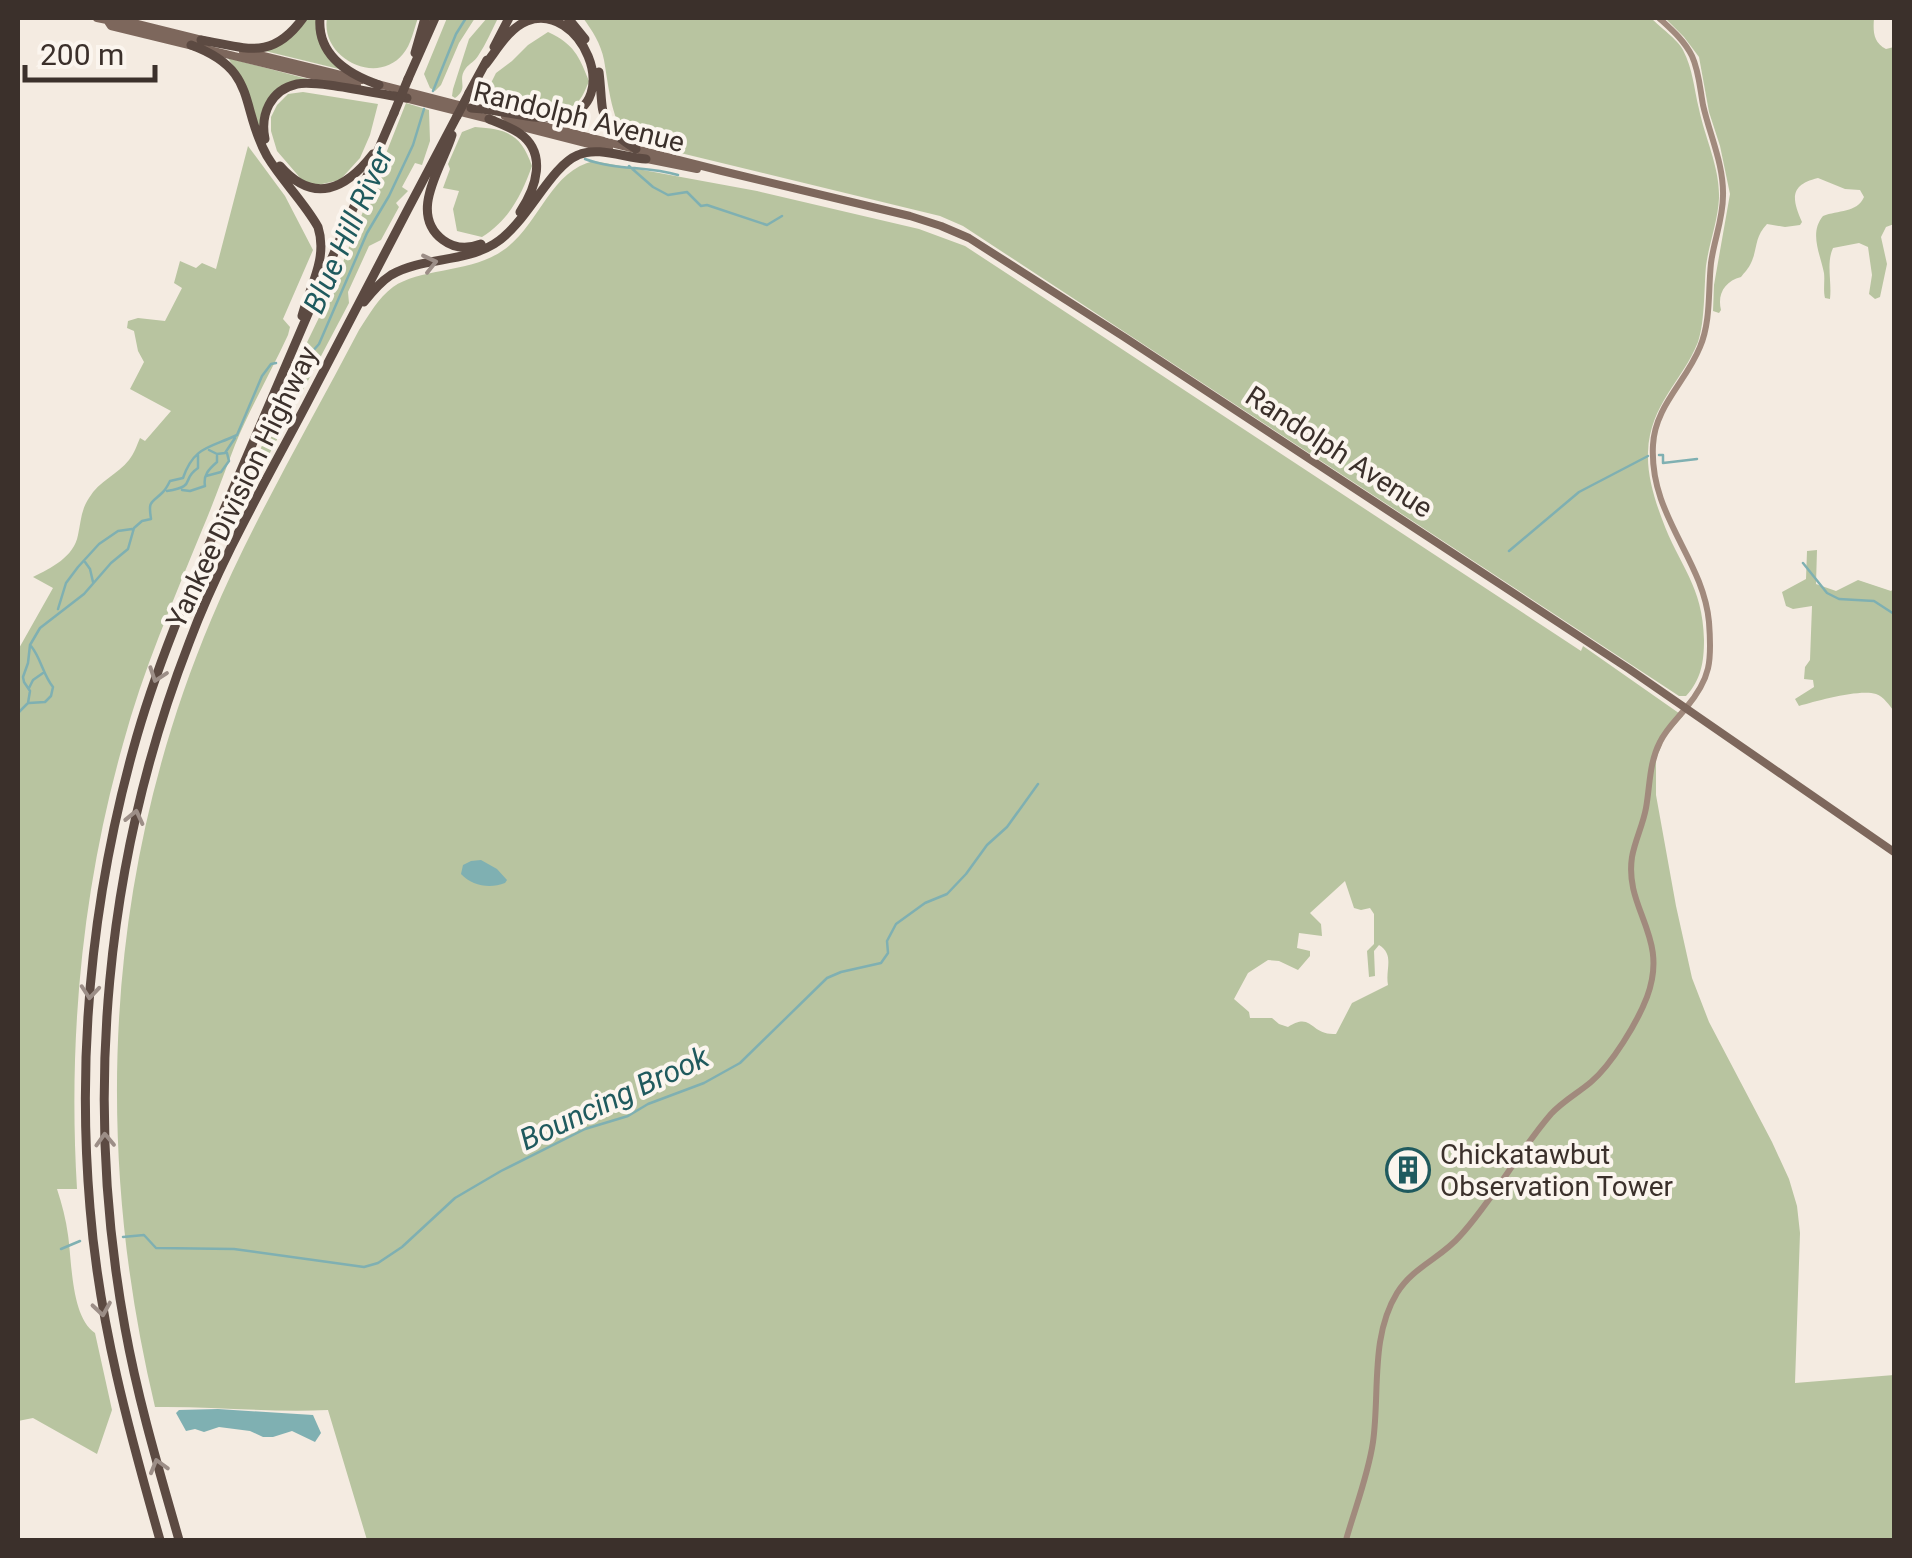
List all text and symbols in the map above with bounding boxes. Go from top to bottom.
scale bar [25,20,155,82]
text: 200 m [40,37,124,72]
street label: Randolph Avenue [470,75,688,159]
water label: Blue Hill River [296,141,401,318]
one-way arrow [422,254,439,275]
street label: Yankee Division Highway [159,341,325,633]
street label: Randolph Avenue [1239,379,1439,525]
one-way arrow [148,665,169,682]
one-way arrow [123,809,144,826]
one-way arrow [79,984,101,1000]
water label: Bouncing Brook [514,1038,715,1157]
one-way arrow [94,1132,115,1148]
place label: Chickatawbut Observation Tower [1440,1138,1674,1203]
building icon: Chickatawbut Observation Tower [1385,1147,1431,1193]
one-way arrow [91,1301,112,1318]
one-way arrow [149,1458,170,1475]

